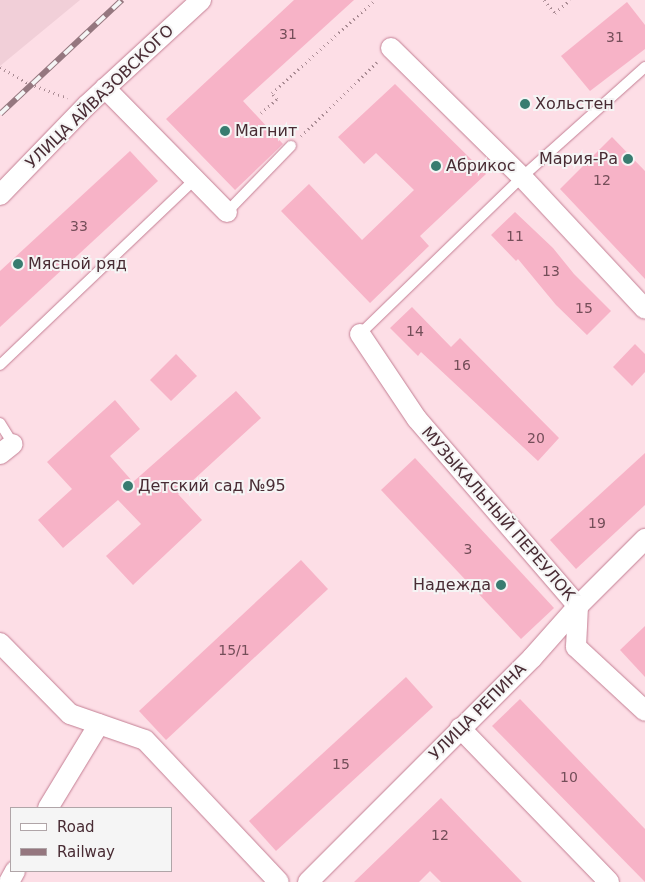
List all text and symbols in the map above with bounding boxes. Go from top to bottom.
street label: УЛИЦА АЙВАЗОВСКОГО [22,21,178,173]
house number: 31 [279,26,297,42]
house number: 31 [606,29,624,45]
place label: Хольстен [535,94,614,114]
marker: Хольстен [519,98,531,110]
place label: Магнит [235,121,297,141]
marker: Магнит [219,125,231,137]
place label: Мария-Ра [539,149,618,169]
marker: Мария-Ра [622,153,634,165]
place label: Абрикос [446,156,516,176]
marker: Абрикос [430,160,442,172]
house number: 12 [593,172,611,188]
house number: 33 [70,218,88,234]
house number: 11 [506,228,524,244]
place label: Мясной ряд [28,254,127,274]
marker: Мясной ряд [12,258,24,270]
house number: 13 [542,263,560,279]
house number: 15 [575,300,593,316]
house number: 14 [406,323,424,339]
house number: 16 [453,357,471,373]
street label: МУЗЫКАЛЬНЫЙ ПЕРЕУЛОК [417,423,579,605]
house number: 20 [527,430,545,446]
place label: Детский сад №95 [138,476,286,496]
marker: Детский сад №95 [122,480,134,492]
house number: 19 [588,515,606,531]
house number: 3 [464,541,472,557]
place label: Надежда [413,575,491,595]
marker: Надежда [495,579,507,591]
house number: 15/1 [218,642,250,658]
street label: УЛИЦА РЕПИНА [426,660,530,764]
house number: 15 [332,756,350,772]
house number: 10 [560,769,578,785]
legend [10,807,172,872]
text: Road [57,818,95,836]
house number: 12 [431,827,449,843]
text: Railway [57,843,115,861]

